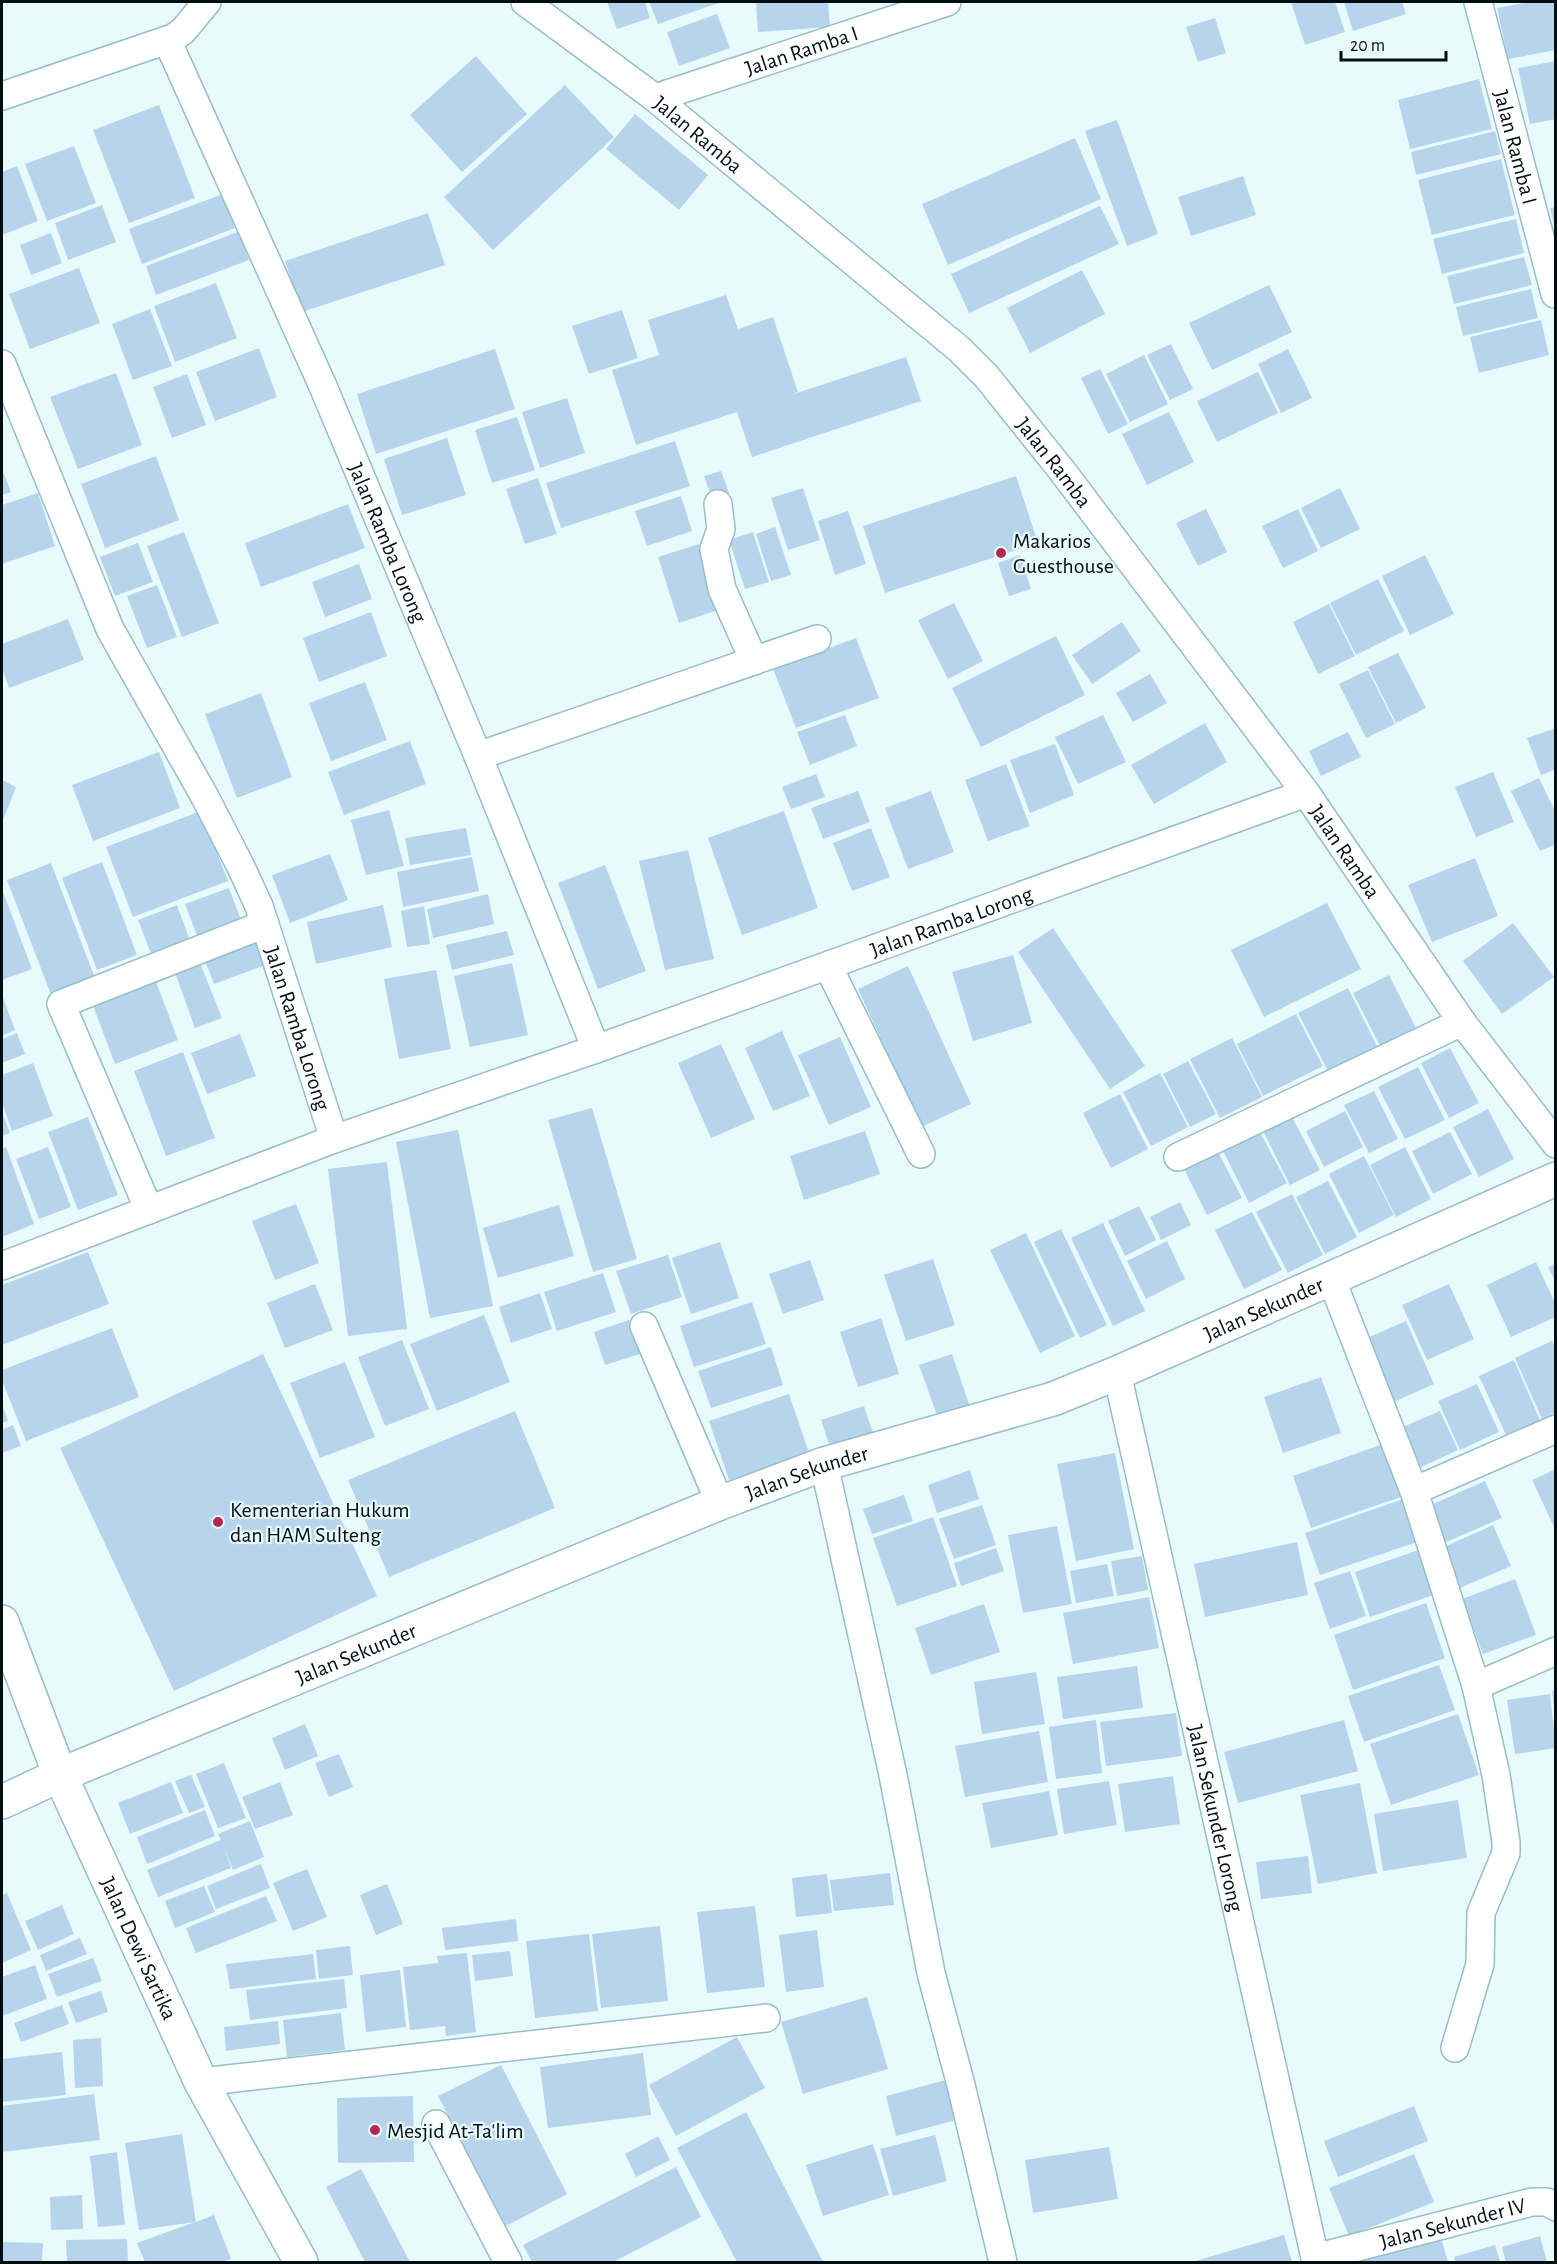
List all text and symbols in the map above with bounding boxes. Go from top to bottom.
street label: Jalan Ramba I [742,22,861,80]
scale bar [1341,24,1446,62]
text: 20 m [1350,37,1385,55]
street label: Jalan Ramba I [1490,88,1541,207]
street label: Jalan Ramba [649,92,746,177]
street label: Jalan Ramba [1012,413,1096,512]
street label: Jalan Ramba Lorong [344,460,431,626]
place label: Makarios Guesthouse [1013,530,1114,577]
marker: Makarios Guesthouse [994,546,1008,560]
street label: Jalan Ramba [1305,801,1384,902]
street label: Jalan Ramba Lorong [867,883,1036,961]
street label: Jalan Ramba Lorong [261,944,334,1113]
street label: Jalan Sekunder [1201,1273,1327,1345]
street label: Jalan Sekunder [743,1442,871,1504]
place label: Kementerian Hukum dan HAM Sulteng [230,1499,410,1546]
marker: Kementerian Hukum dan HAM Sulteng [211,1515,225,1529]
street label: Jalan Sekunder [293,1619,420,1689]
street label: Jalan Sekunder Lorong [1184,1723,1247,1914]
street label: Jalan Dewi Sartika [96,1874,181,2023]
place label: Mesjid At-Ta'lim [387,2120,524,2142]
marker: Mesjid At-Ta'lim [368,2123,382,2137]
street label: Jalan Sekunder IV [1377,2194,1529,2253]

